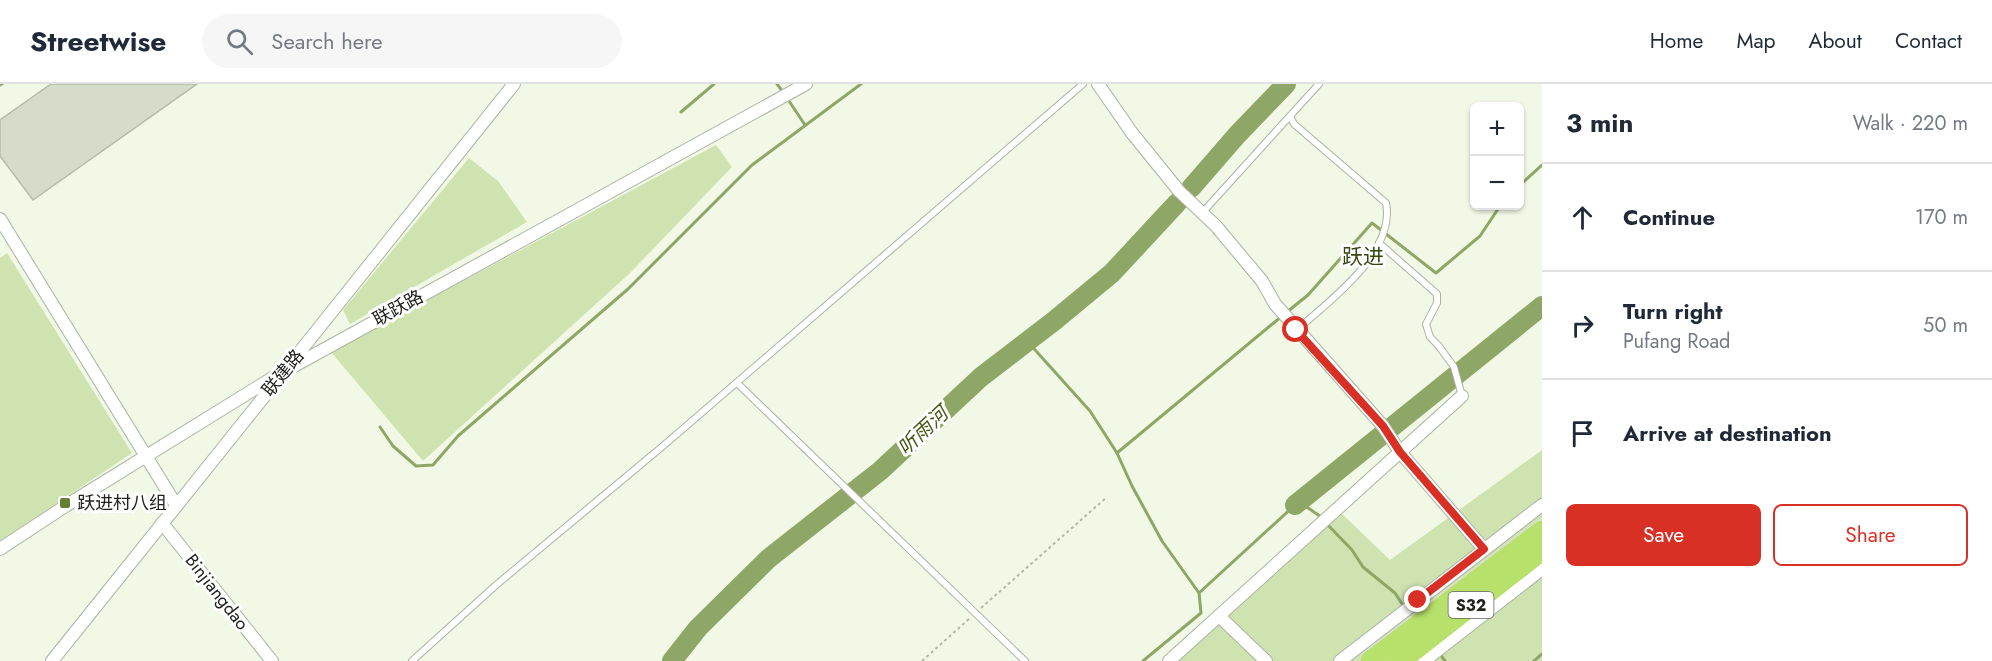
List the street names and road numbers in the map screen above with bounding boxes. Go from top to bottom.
street label: 联跃路 [368,284,428,332]
street label: 联建路 [256,344,310,402]
street label: Binjiangdao [179,548,255,636]
road number: S32 [1448,592,1494,618]

